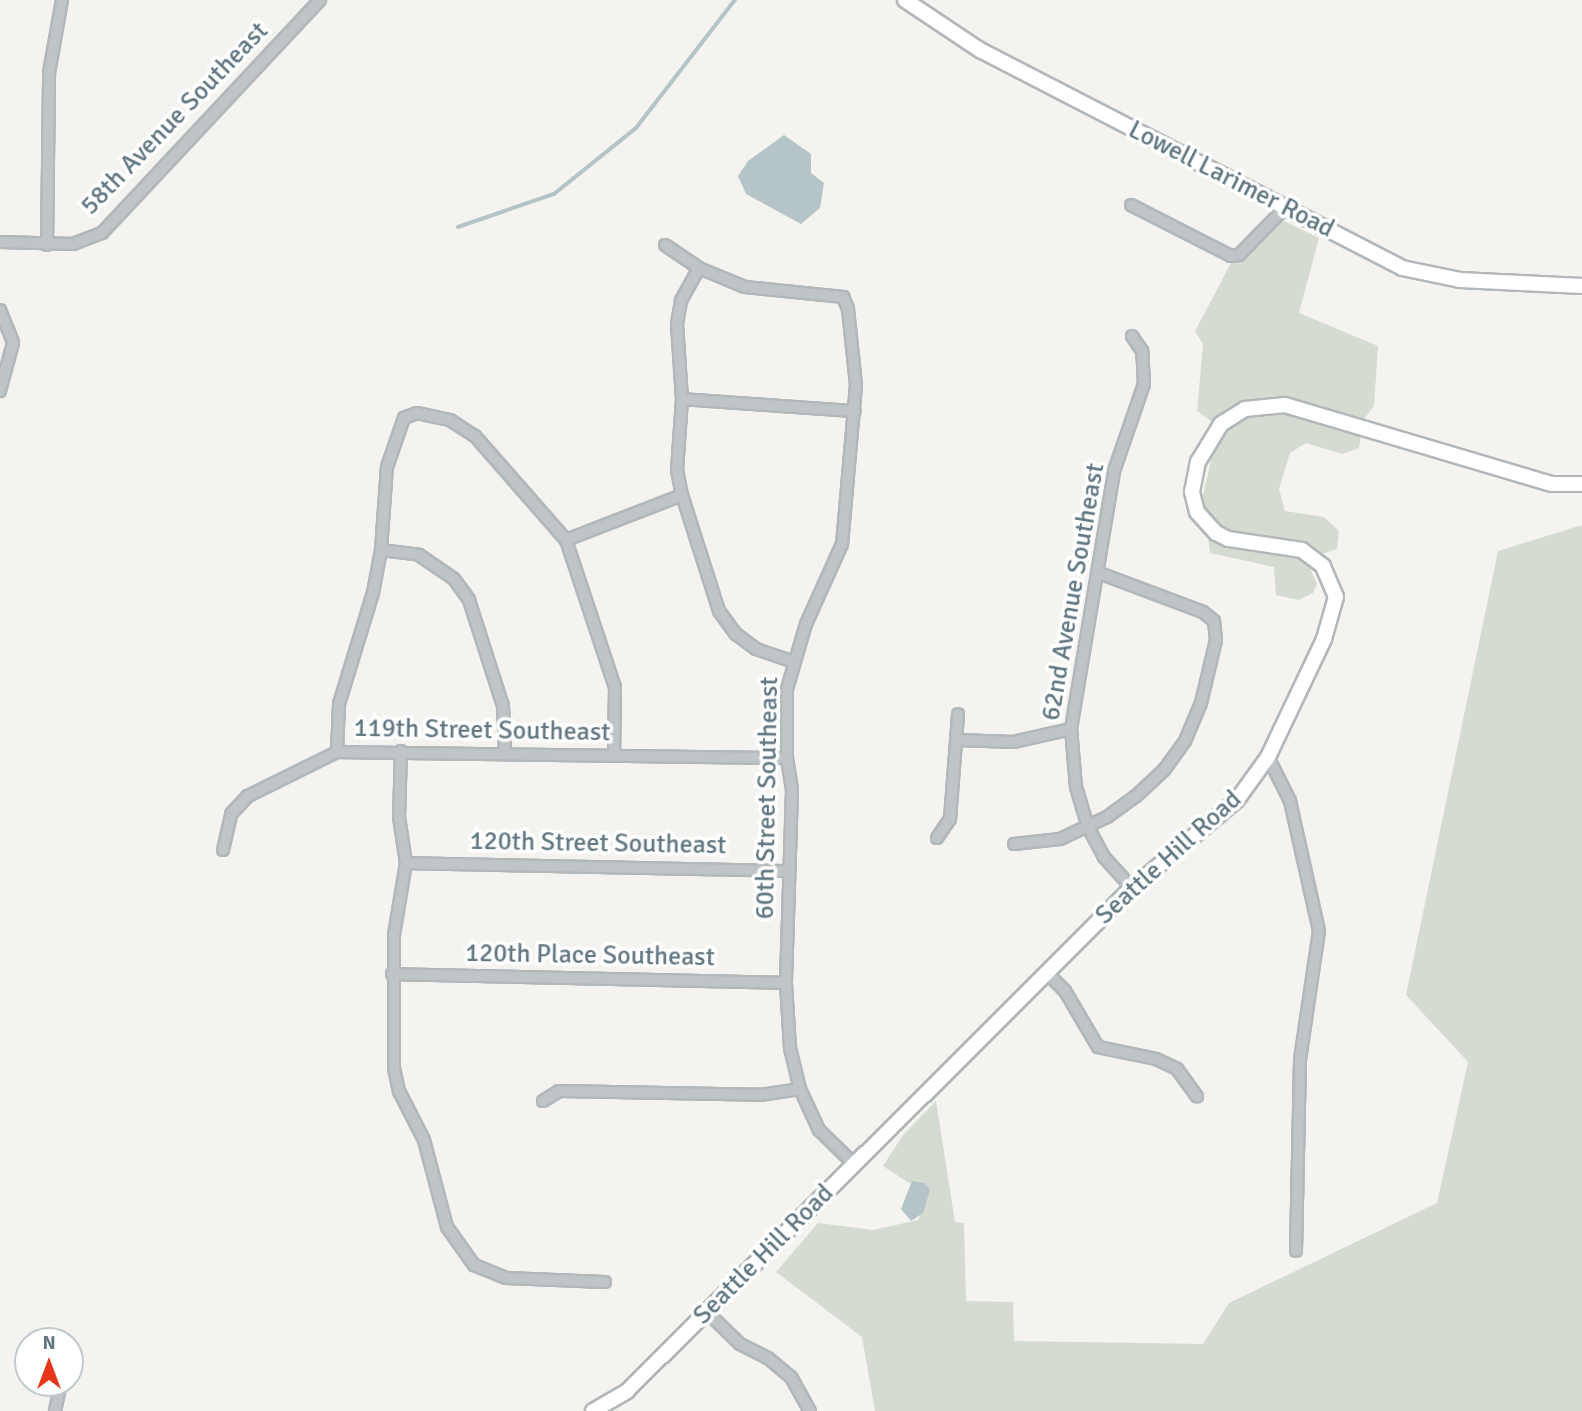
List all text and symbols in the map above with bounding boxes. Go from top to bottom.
street label: 58th Avenue Southeast [75,16,275,222]
street label: Lowell Larimer Road [1123,115,1339,245]
street label: 62nd Avenue Southeast [1036,461,1112,723]
street label: 60th Street Southeast [750,676,786,920]
street label: 119th Street Southeast [353,713,611,749]
street label: Seattle Hill Road [1090,784,1248,932]
street label: 120th Street Southeast [469,826,727,862]
street label: 120th Place Southeast [465,938,715,974]
street label: Seattle Hill Road [687,1178,841,1332]
north arrow [14,1327,84,1397]
text: N [42,1331,56,1355]

